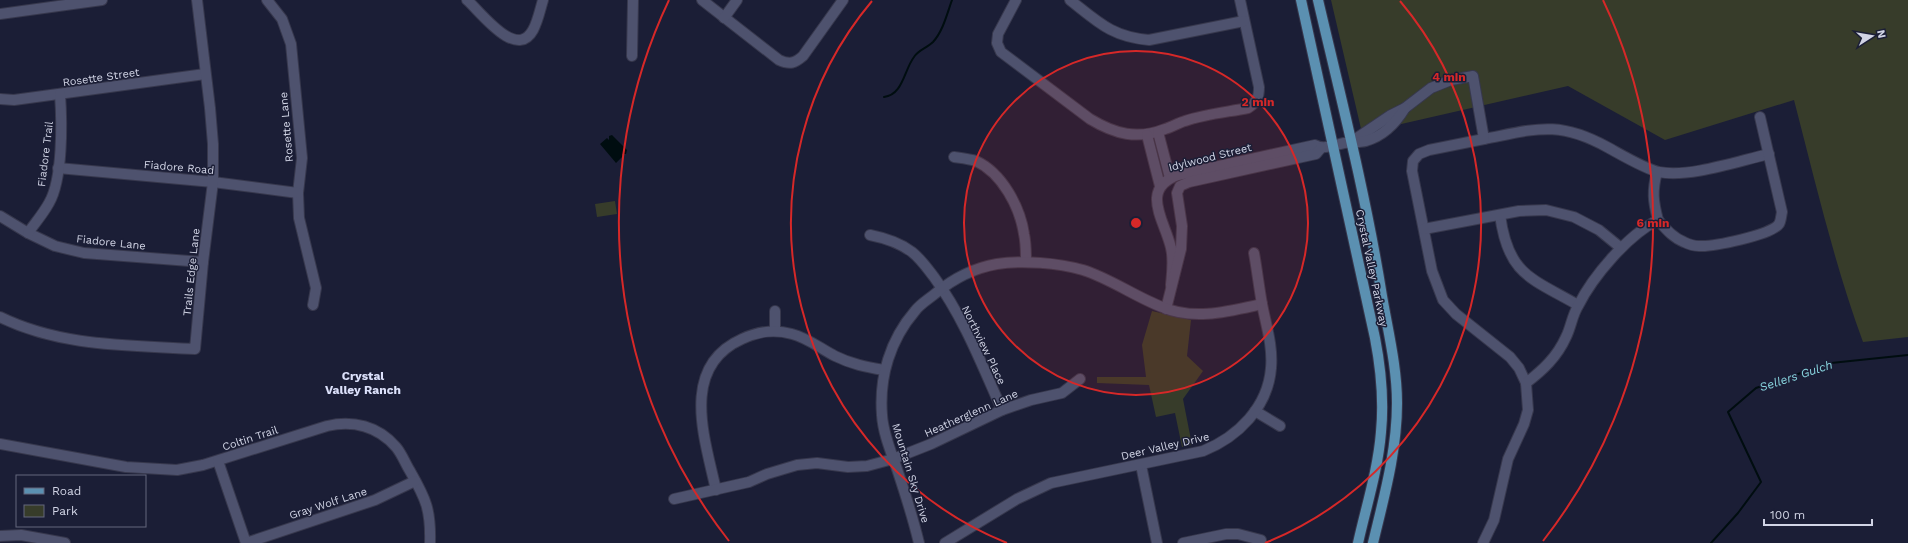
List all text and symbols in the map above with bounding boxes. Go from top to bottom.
north arrow [1852,16,1892,56]
text: N [1874,29,1888,39]
street label: Rosette Street [62,66,141,89]
text: 4 min [1432,70,1466,84]
street label: Rosette Lane [277,91,296,163]
text: 2 min [1242,95,1274,109]
street label: Fiadore Trail [35,120,56,188]
street label: Idylwood Street [1167,141,1253,174]
street label: Fiadore Road [143,158,215,177]
street label: Crystal Valley Parkway [1353,208,1390,328]
centre of rings [1129,216,1143,230]
text: 6 min [1636,216,1670,230]
street label: Trails Edge Lane [180,228,203,316]
street label: Fiadore Lane [76,232,146,253]
street label: Northview Place [959,304,1008,387]
water label: Sellers Gulch [1758,358,1834,394]
district label: Crystal Valley Ranch [325,369,401,397]
street label: Heatherglenn Lane [922,387,1020,440]
street label: Mountain Sky Drive [889,422,932,525]
street label: Coltin Trail [221,423,280,454]
street label: Deer Valley Drive [1120,430,1211,463]
legend [16,475,146,527]
text: Road [52,484,81,498]
street label: Gray Wolf Lane [288,485,369,522]
scale bar [1764,501,1872,527]
text: Park [52,504,78,518]
text: 100 m [1770,508,1805,522]

